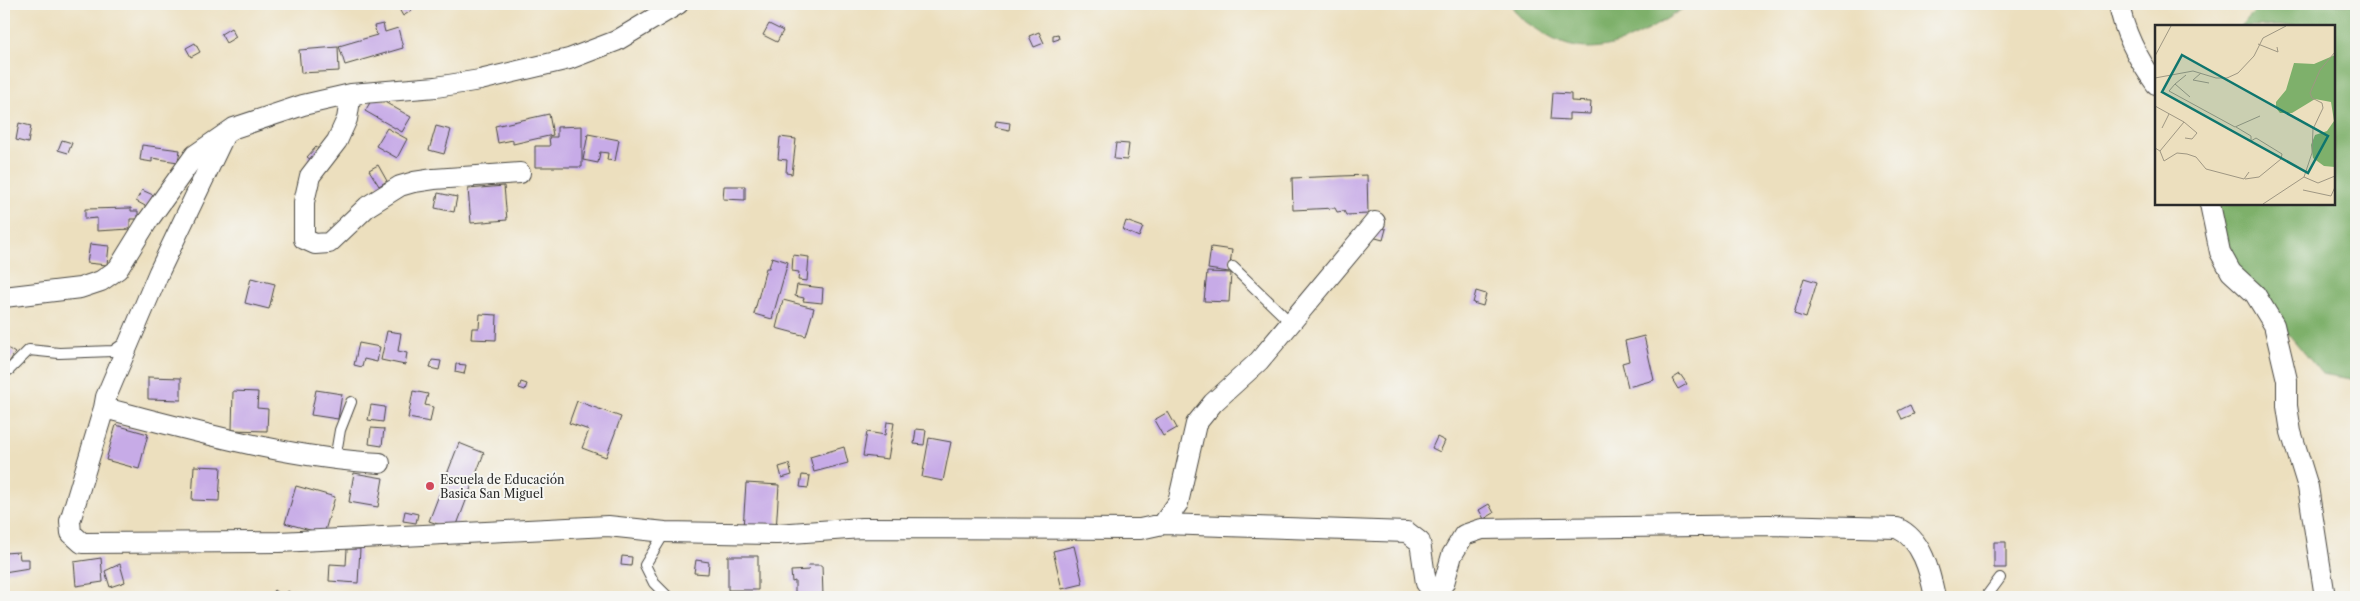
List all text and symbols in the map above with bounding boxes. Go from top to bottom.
inset map [2155,25,2335,205]
place label: Escuela de Educación Basica San Miguel [440,472,565,501]
marker: Escuela de Educación Basica San Miguel [424,480,436,492]

